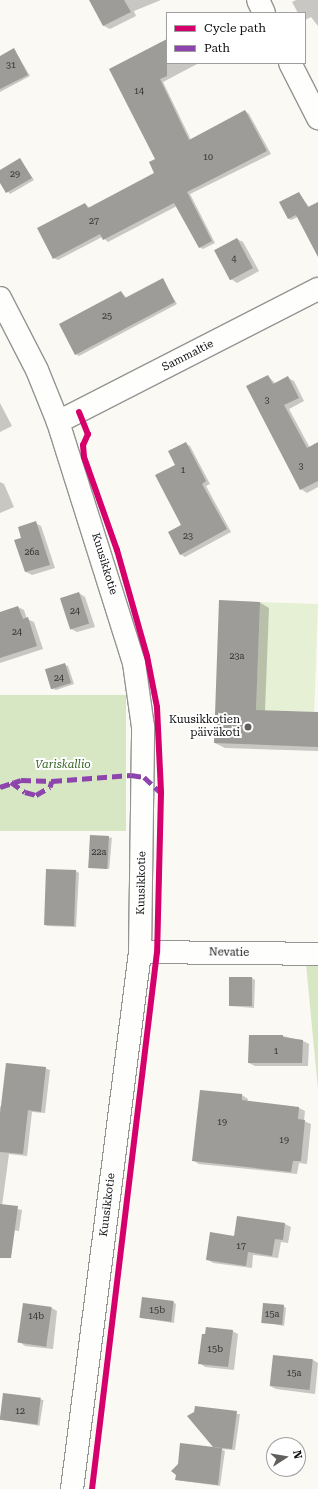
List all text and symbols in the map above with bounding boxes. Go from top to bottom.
legend [166,12,306,64]
text: Cycle path [204,21,266,35]
text: Path [204,41,230,55]
house number: 31 [6,60,16,70]
house number: 14 [134,86,144,96]
house number: 10 [203,152,213,162]
house number: 29 [10,169,20,179]
house number: 27 [89,216,99,226]
house number: 4 [231,254,237,264]
house number: 25 [102,311,112,321]
street label: Sammaltie [160,337,216,375]
house number: 3 [264,395,270,405]
house number: 3 [298,461,304,471]
house number: 1 [180,465,186,475]
house number: 23 [183,531,193,541]
street label: Kuusikkotie [88,532,120,596]
house number: 26a [25,547,39,557]
house number: 24 [70,606,80,616]
house number: 24 [12,627,22,637]
house number: 23a [230,651,244,661]
house number: 24 [54,673,64,683]
place label: Kuusikkotien päiväkoti [169,714,240,740]
marker: Kuusikkotien päiväkoti [243,722,253,732]
park label: Variskallio [35,758,91,772]
house number: 22a [92,847,106,857]
street label: Kuusikkotie [135,851,149,915]
street label: Nevatie [209,946,249,960]
house number: 1 [273,1046,279,1056]
house number: 19 [217,1117,227,1127]
house number: 19 [279,1135,289,1145]
street label: Kuusikkotie [98,1172,118,1238]
house number: 17 [236,1241,246,1251]
house number: 15b [149,1305,165,1315]
house number: 15a [265,1309,279,1319]
house number: 14b [28,1311,44,1321]
house number: 15b [207,1344,223,1354]
house number: 15a [287,1368,301,1378]
house number: 12 [15,1406,25,1416]
north arrow [266,1437,306,1477]
text: N [290,1449,304,1460]

